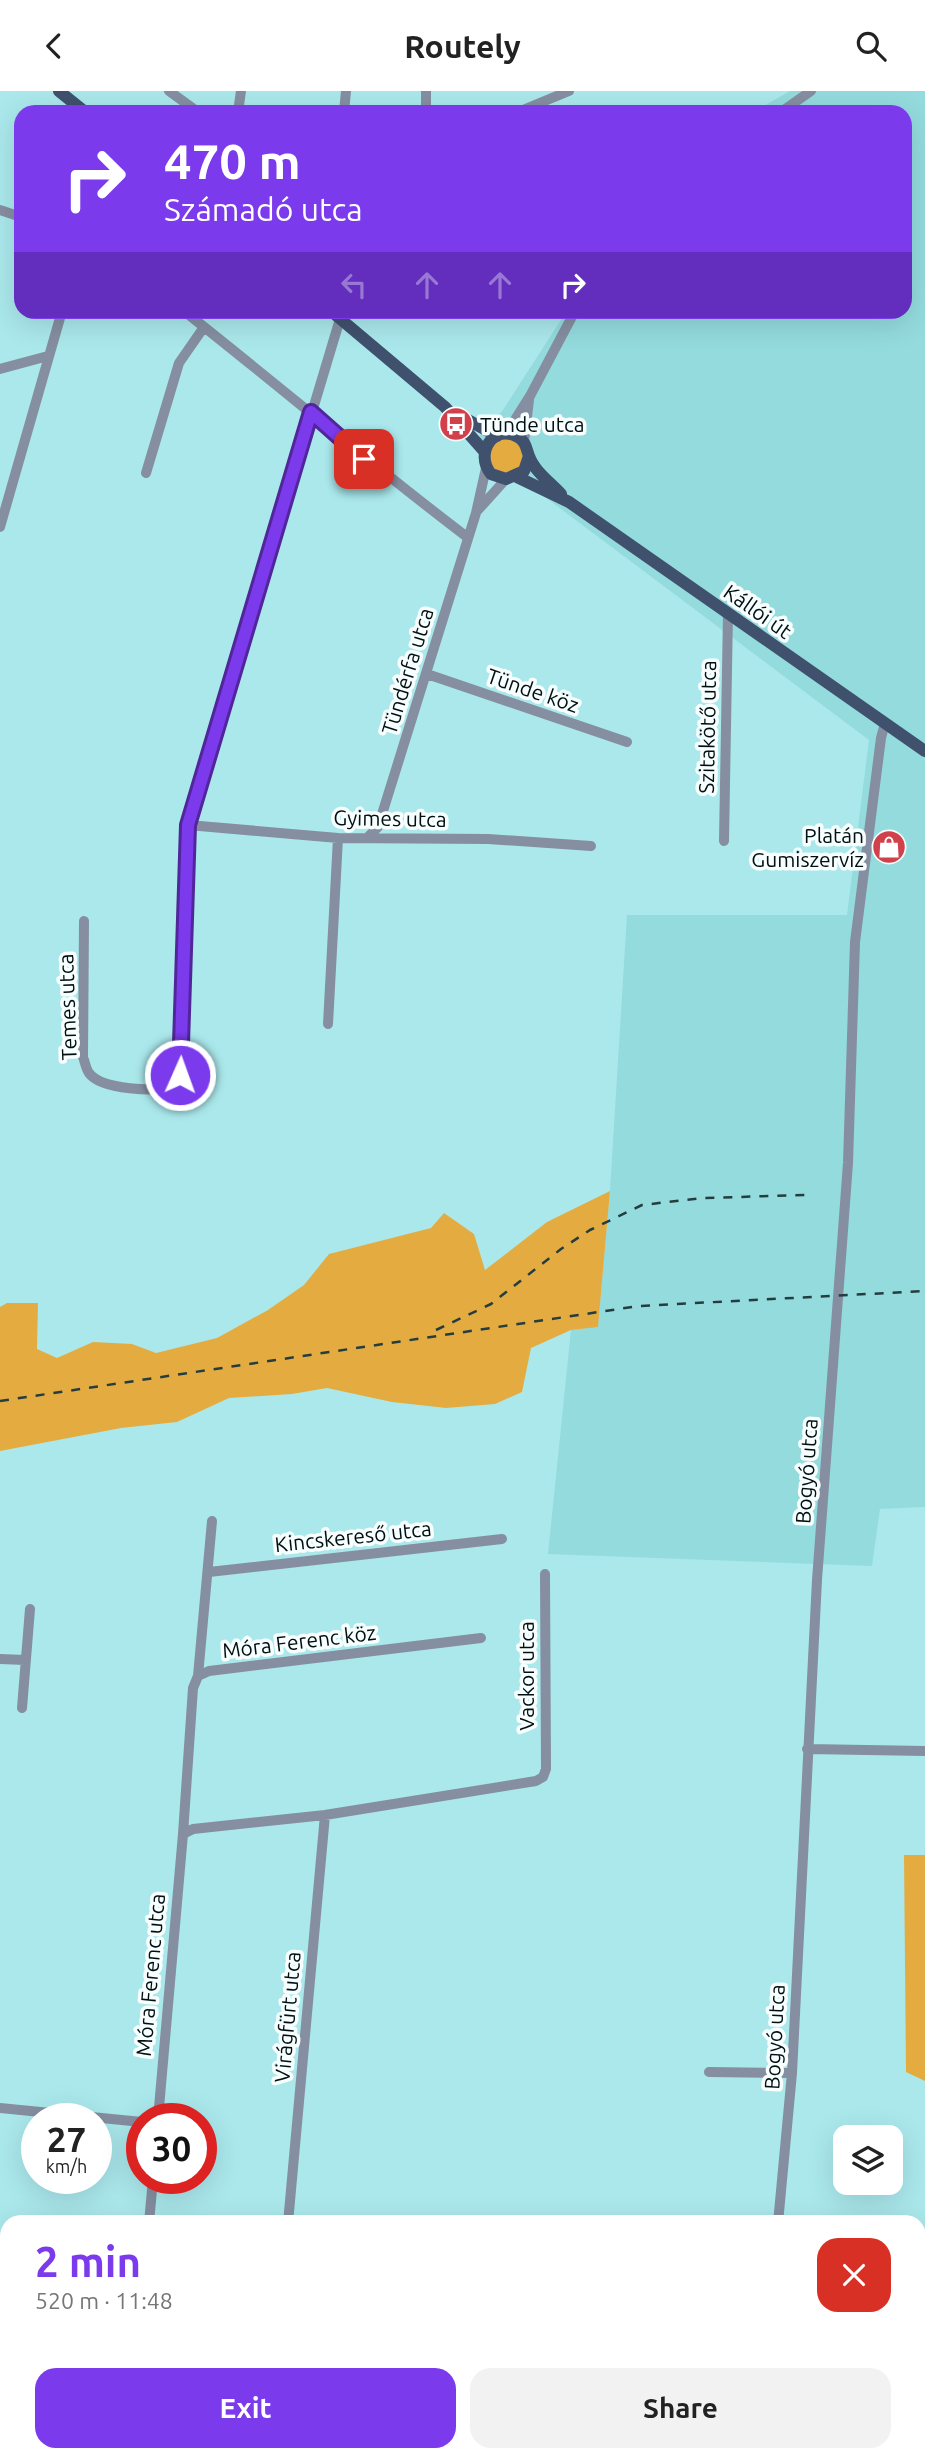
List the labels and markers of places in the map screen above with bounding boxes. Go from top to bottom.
bus stop icon: Tünde utca [437,405,475,443]
place label: Tünde utca [480,412,584,436]
pin [334,429,394,489]
place label: Platán Gumiszervíz [751,823,864,871]
shop icon: Platán Gumiszervíz [870,828,908,866]

